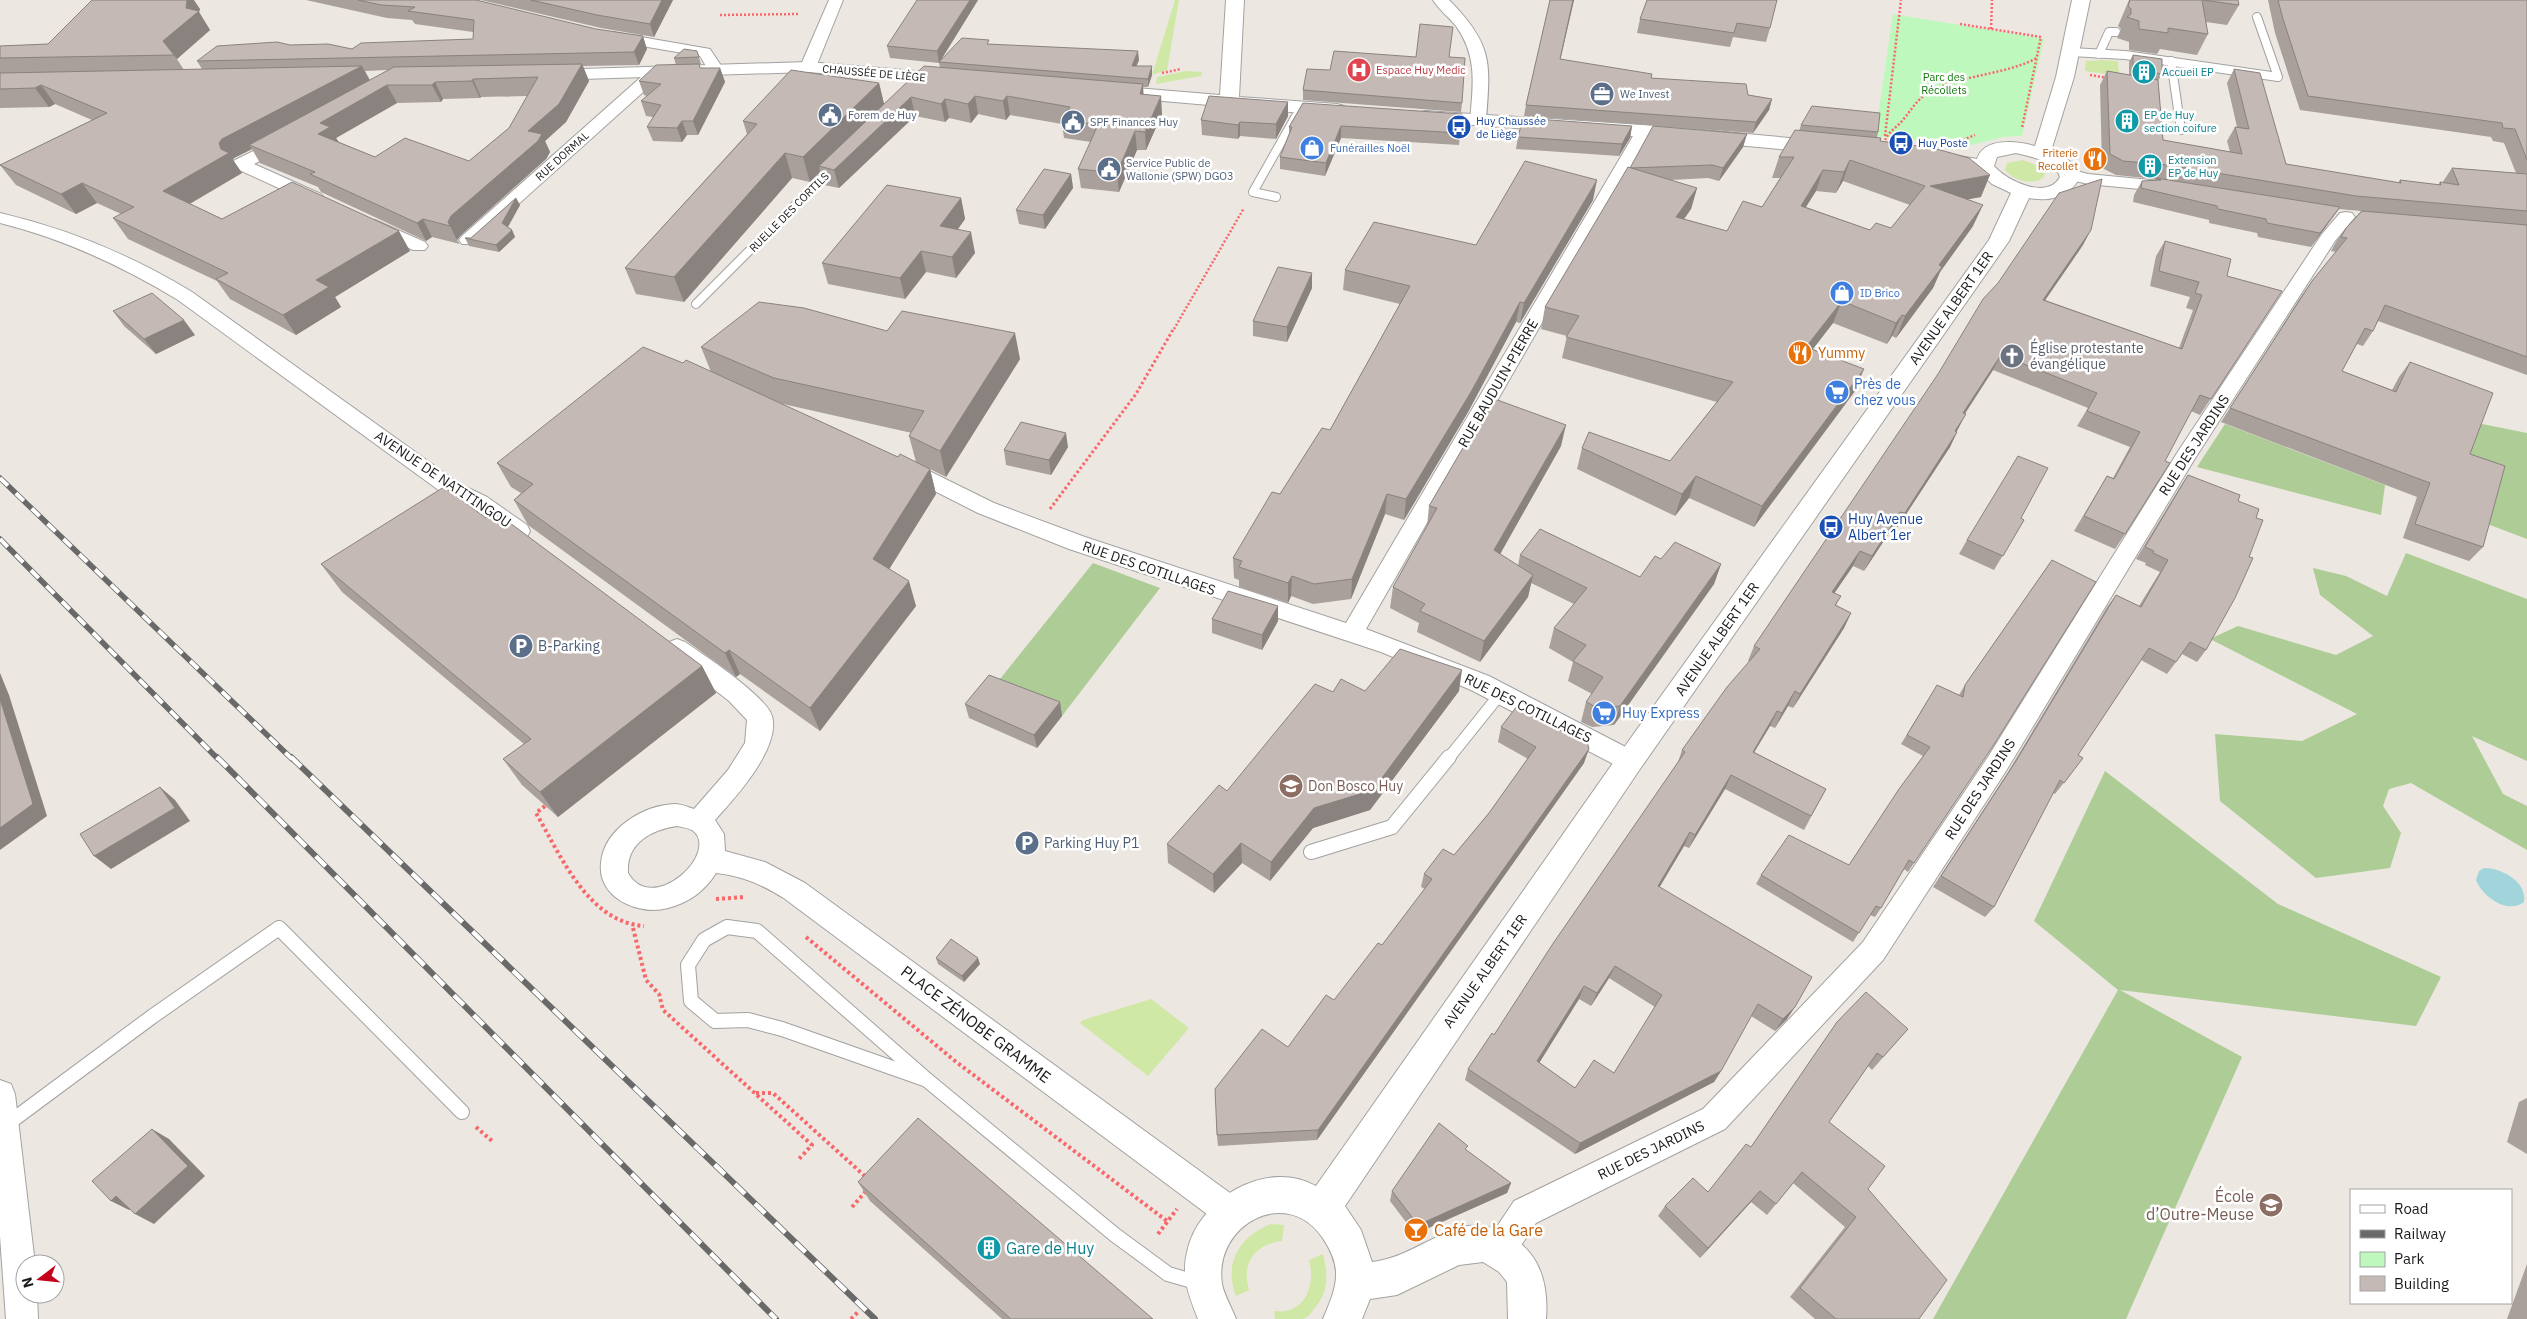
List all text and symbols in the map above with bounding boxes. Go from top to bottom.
hospital icon: Espace Huy Medic [1346,57,1372,83]
building icon: Accueil EP [2131,59,2157,85]
street label: CHAUSSÉE DE LIÈGE [822,62,926,84]
place label: Espace Huy Medic [1376,63,1466,77]
place label: Accueil EP [2162,65,2214,79]
park label: Parc des Récollets [1921,70,1967,97]
office icon: We Invest [1589,81,1615,107]
place label: We Invest [1620,87,1669,101]
public building icon: Forem de Huy [817,102,843,128]
place label: Forem de Huy [848,108,917,122]
building icon: EP de Huy section coifure [2114,108,2140,134]
place label: EP de Huy section coifure [2144,108,2217,135]
public building icon: SPF Finances Huy [1060,109,1086,135]
bus stop icon: Huy Chaussée de Liège [1446,114,1472,140]
place label: Huy Chaussée de Liège [1476,114,1546,141]
place label: SPF Finances Huy [1090,115,1179,129]
street label: RUE DORMAL [532,128,592,184]
bus stop icon: Huy Poste [1888,130,1914,156]
shop icon: Funérailles Noël [1299,135,1325,161]
place label: Huy Poste [1918,136,1968,150]
place label: Funérailles Noël [1330,141,1410,155]
place label: Friterie Recollet [2038,146,2078,173]
restaurant icon: Friterie Recollet [2082,146,2108,172]
building icon: Extension EP de Huy [2137,153,2163,179]
place label: Extension EP de Huy [2168,153,2219,180]
public building icon: Service Public de Wallonie (SPW) DGO3 [1096,156,1122,182]
place label: Service Public de Wallonie (SPW) DGO3 [1126,156,1234,183]
street label: RUELLE DES CORTILS [746,169,832,255]
street label: AVENUE ALBERT 1ER [1905,248,1997,368]
shop icon: ID Brico [1829,280,1855,306]
place label: ID Brico [1860,286,1900,300]
street label: RUE BAUDUIN-PIERRE [1454,316,1542,450]
place label: Église protestante évangélique [2030,338,2144,373]
restaurant icon: Yummy [1787,340,1813,366]
church icon: Église protestante évangélique [1999,343,2025,369]
place label: Yummy [1818,344,1865,362]
place label: Près de chez vous [1854,375,1916,409]
supermarket icon: Près de chez vous [1824,379,1850,405]
street label: RUE DES JARDINS [2155,391,2233,499]
street label: AVENUE DE NATITINGOU [371,427,515,531]
place label: Huy Avenue Albert 1er [1848,510,1923,544]
bus stop icon: Huy Avenue Albert 1er [1818,514,1844,540]
street label: RUE DES COTILLAGES [1080,537,1218,599]
street label: AVENUE ALBERT 1ER [1671,579,1763,699]
parking icon: B-Parking [508,633,534,659]
place label: B-Parking [538,637,601,655]
street label: RUE DES COTILLAGES [1461,669,1595,747]
supermarket icon: Huy Express [1591,700,1617,726]
place label: Huy Express [1622,704,1700,722]
street label: RUE DES JARDINS [1941,735,2019,843]
school or university icon: Don Bosco Huy [1278,773,1304,799]
place label: Don Bosco Huy [1308,777,1403,795]
parking icon: Parking Huy P1 [1014,830,1040,856]
place label: Parking Huy P1 [1044,834,1140,852]
street label: AVENUE ALBERT 1ER [1439,911,1531,1031]
street label: PLACE ZÉNOBE GRAMME [897,960,1056,1087]
street label: RUE DES JARDINS [1595,1116,1707,1184]
place label: École d’Outre-Meuse [2146,1185,2254,1224]
legend [2350,1189,2512,1304]
school or university icon: École d’Outre-Meuse [2258,1192,2284,1218]
text: Road [2394,1199,2429,1218]
bar icon: Café de la Gare [1403,1217,1429,1243]
place label: Café de la Gare [1434,1220,1543,1240]
text: Railway [2394,1224,2447,1243]
building icon: Gare de Huy [976,1235,1002,1261]
place label: Gare de Huy [1006,1238,1094,1258]
text: Park [2394,1249,2424,1268]
north arrow [15,1254,65,1304]
text: Building [2394,1274,2449,1293]
text: N [17,1275,38,1290]

